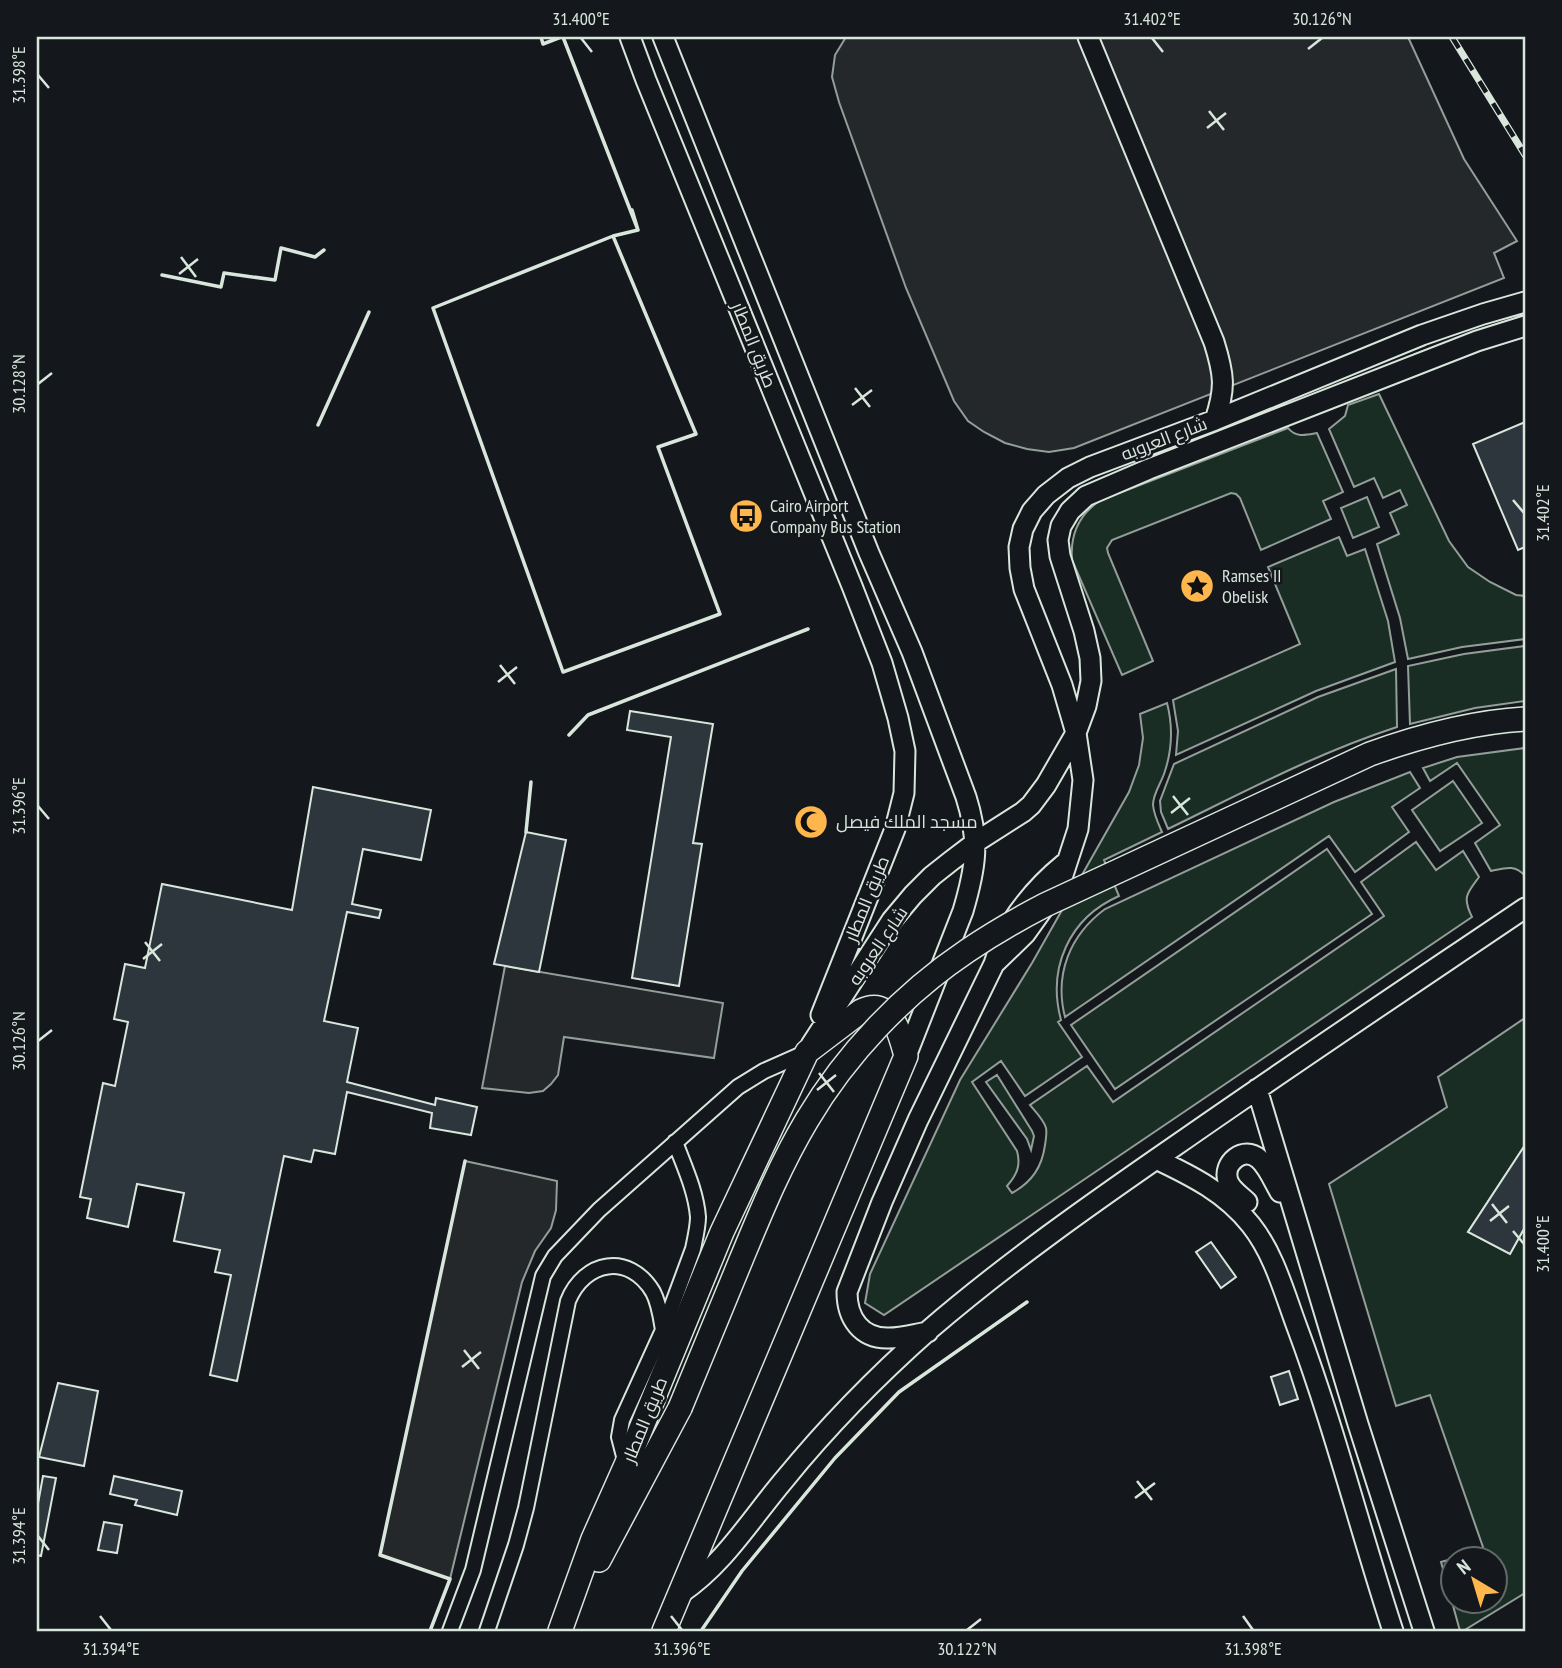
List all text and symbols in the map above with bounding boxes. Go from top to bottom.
text: 31.400°E [552,7,610,30]
text: 31.402°E [1123,7,1181,30]
text: 30.126°N [1292,7,1352,30]
text: 31.398°E [7,46,30,104]
street label: طريق المطار [726,298,782,391]
text: 30.128°N [7,354,30,414]
street label: شارع العروبه [1118,412,1210,466]
text: 31.402°E [1531,484,1554,542]
place label: Cairo Airport Company Bus Station [770,494,901,538]
bus stop icon: Cairo Airport Company Bus Station [727,497,765,535]
place label: Ramses II Obelisk [1222,564,1281,608]
place icon: Ramses II Obelisk [1178,567,1216,605]
text: 31.396°E [7,777,30,835]
mosque icon: مسجد الملك فيصل [792,803,830,841]
place label: مسجد الملك فيصل [836,810,977,833]
street label: طريق المطار [839,853,895,946]
street label: شارع العروبه [843,902,913,990]
text: 30.126°N [7,1011,30,1071]
text: 31.400°E [1531,1215,1554,1273]
street label: طريق المطار [617,1374,673,1467]
text: 31.394°E [7,1507,30,1565]
north arrow [1440,1546,1510,1616]
text: N [1452,1554,1475,1579]
text: 31.394°E [82,1637,140,1660]
text: 31.396°E [653,1637,711,1660]
text: 30.122°N [937,1637,997,1660]
text: 31.398°E [1224,1637,1282,1660]

